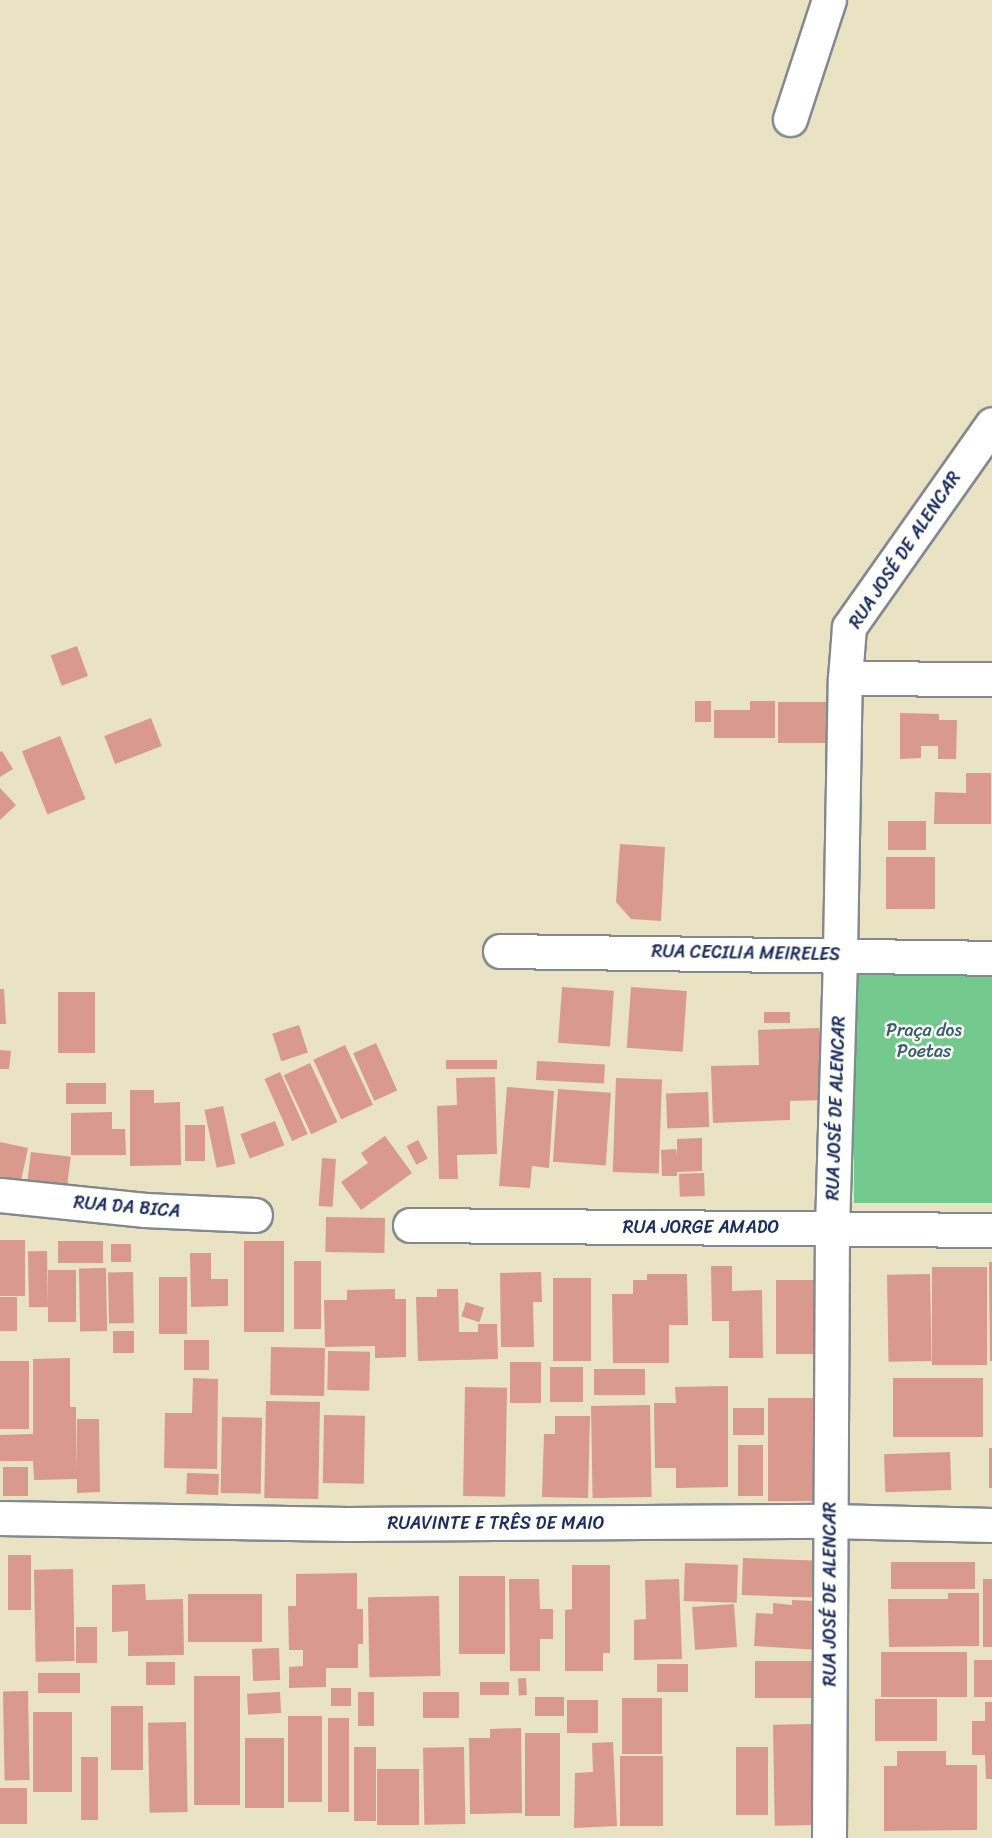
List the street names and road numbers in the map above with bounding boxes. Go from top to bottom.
street label: RUA JOSÉ DE ALENCAR [844,467,966,633]
street label: RUA CECILIA MEIRELES [652,941,840,965]
street label: RUA JOSÉ DE ALENCAR [822,1015,850,1201]
street label: RUA DA BICA [73,1192,181,1222]
street label: RUA JORGE AMADO [623,1216,779,1238]
street label: RUA JOSÉ DE ALENCAR [819,1501,841,1687]
street label: RUAVINTE E TRÊS DE MAIO [388,1512,604,1534]

